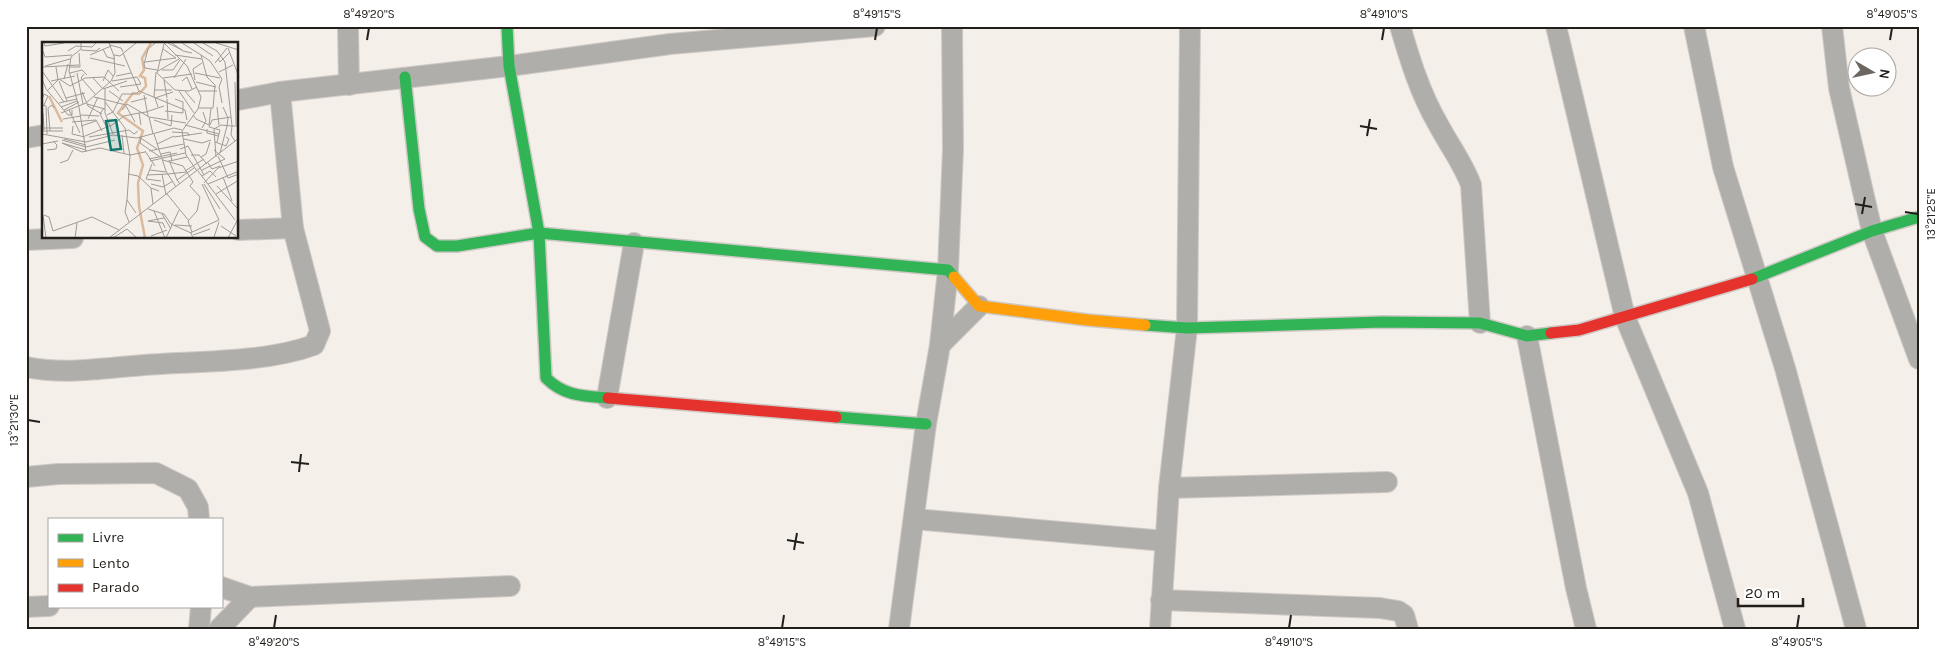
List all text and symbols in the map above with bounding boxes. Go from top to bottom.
text: 8°49'20"S [343,7,395,21]
text: 8°49'15"S [853,7,901,21]
text: 8°49'10"S [1360,7,1408,21]
text: 8°49'05"S [1866,7,1918,21]
inset map [42,42,239,239]
north arrow [1848,48,1898,98]
text: N [1875,68,1894,80]
text: 13°21'25"E [1924,188,1938,240]
text: 13°21'30"E [7,394,21,446]
legend [48,518,222,608]
text: Livre [92,528,124,546]
text: Lento [92,554,130,572]
scale bar [1738,575,1802,607]
text: Parado [92,578,139,596]
text: 20 m [1745,584,1780,602]
text: 8°49'20"S [248,635,300,649]
text: 8°49'15"S [758,635,806,649]
text: 8°49'10"S [1265,635,1313,649]
text: 8°49'05"S [1771,635,1823,649]

